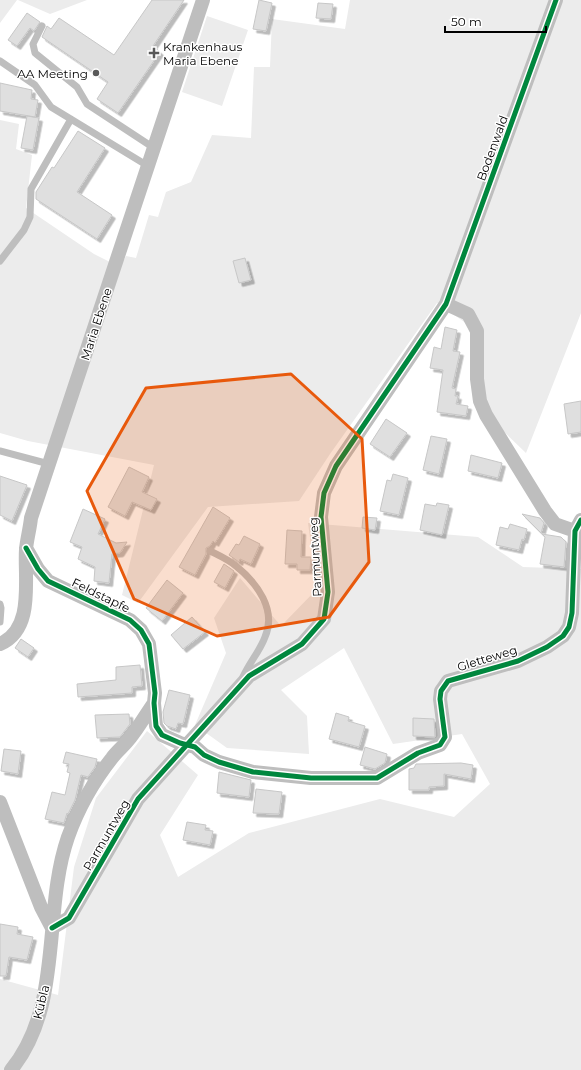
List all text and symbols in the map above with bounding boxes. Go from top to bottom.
scale bar [445,8,546,34]
text: 50 m [451,14,482,29]
place label: Krankenhaus Maria Ebene [163,39,242,68]
marker: Krankenhaus Maria Ebene [148,47,160,59]
place label: AA Meeting [17,66,88,81]
marker: AA Meeting [91,68,101,78]
street label: Bodenwald [473,113,511,183]
street label: Maria Ebene [77,286,115,362]
street label: Parmuntweg [305,517,325,597]
street label: Feldstapfe [69,574,133,616]
street label: Gletteweg [455,642,519,674]
street label: Parmuntweg [80,797,132,873]
street label: Kübla [30,983,52,1021]

